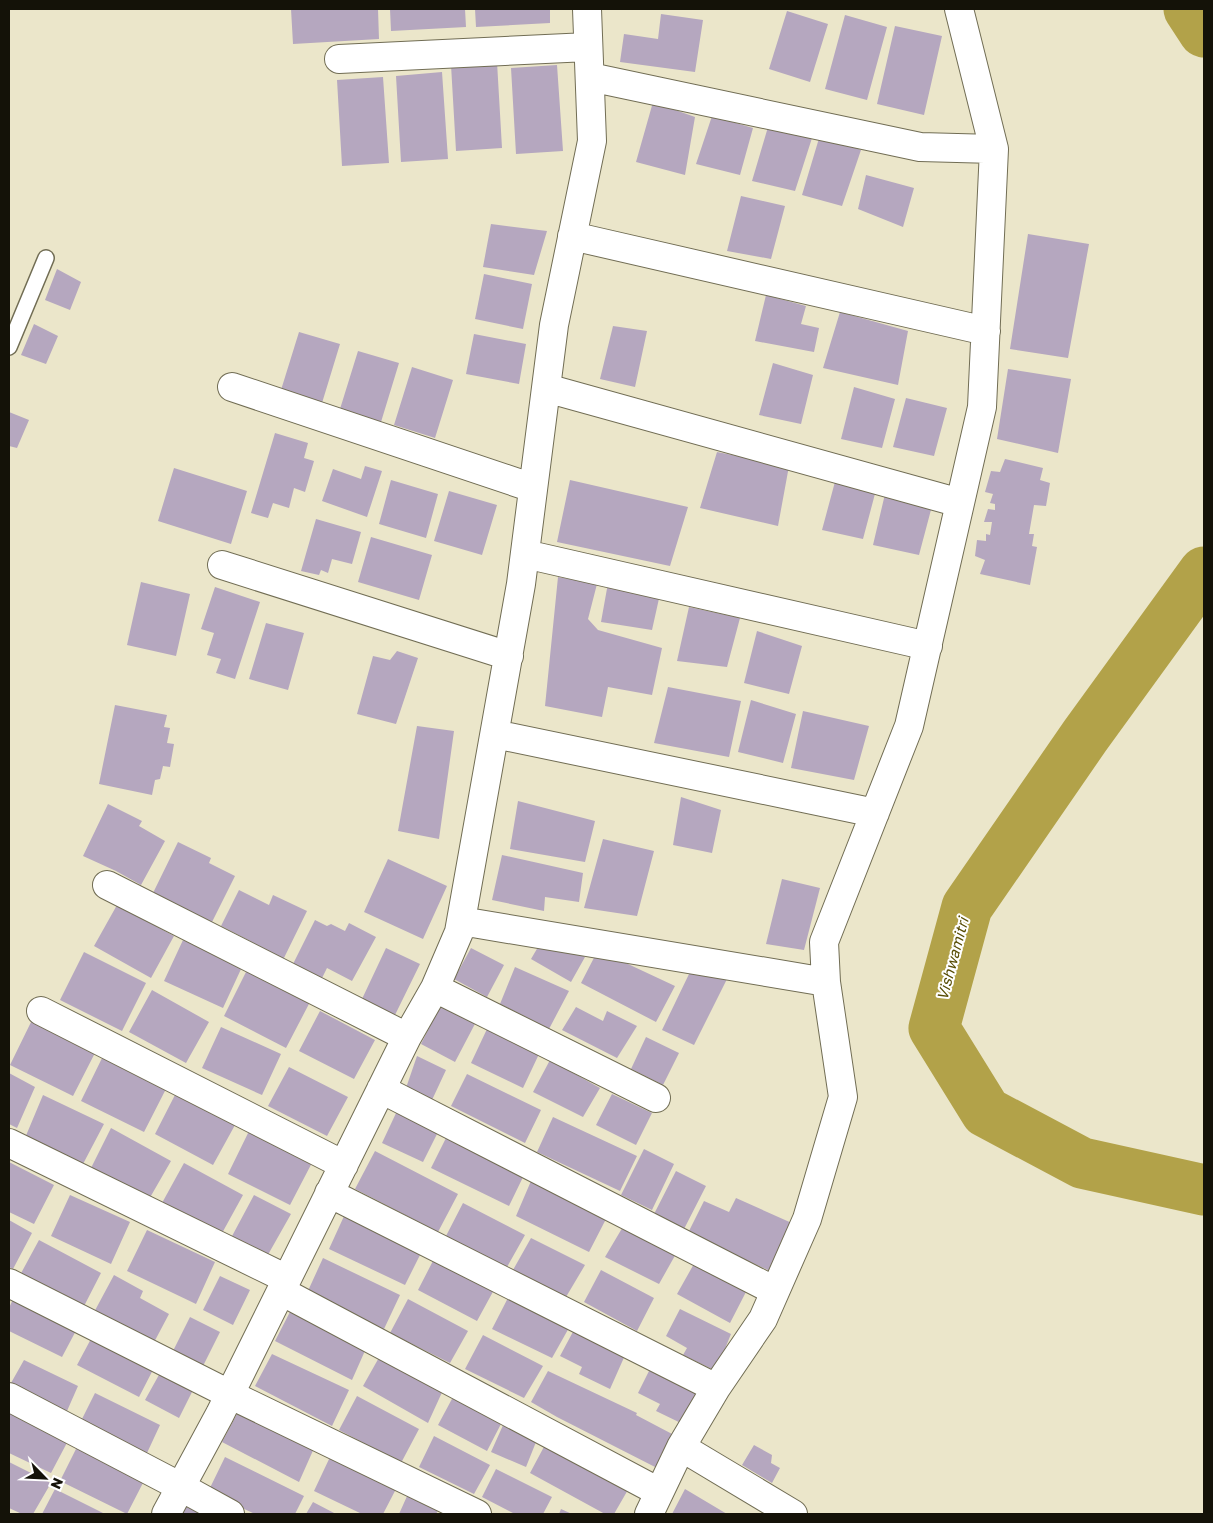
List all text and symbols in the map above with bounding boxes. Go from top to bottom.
water label: Vishwamitri [932,914,972,1002]
north arrow [20,1453,70,1503]
text: N [47,1475,67,1492]

